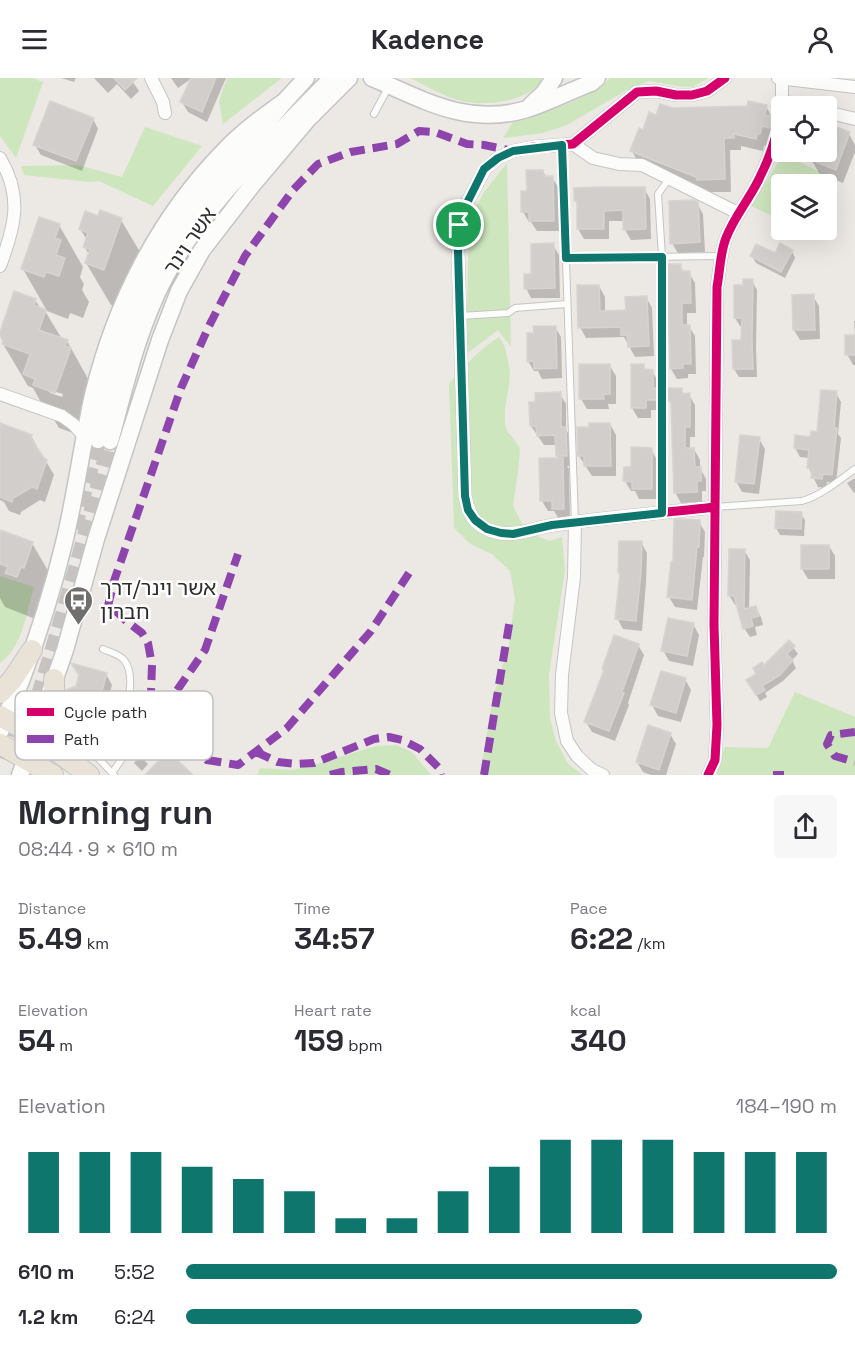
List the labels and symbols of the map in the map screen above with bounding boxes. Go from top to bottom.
pin [433,199,484,250]
street label: אשר וינר [157,202,222,280]
place label: אשר וינר/דרך חברון [100,574,216,625]
bus stop icon: אשר וינר/דרך חברון [63,584,95,626]
legend [15,691,213,760]
text: Cycle path [64,702,147,723]
text: Path [64,729,99,750]

